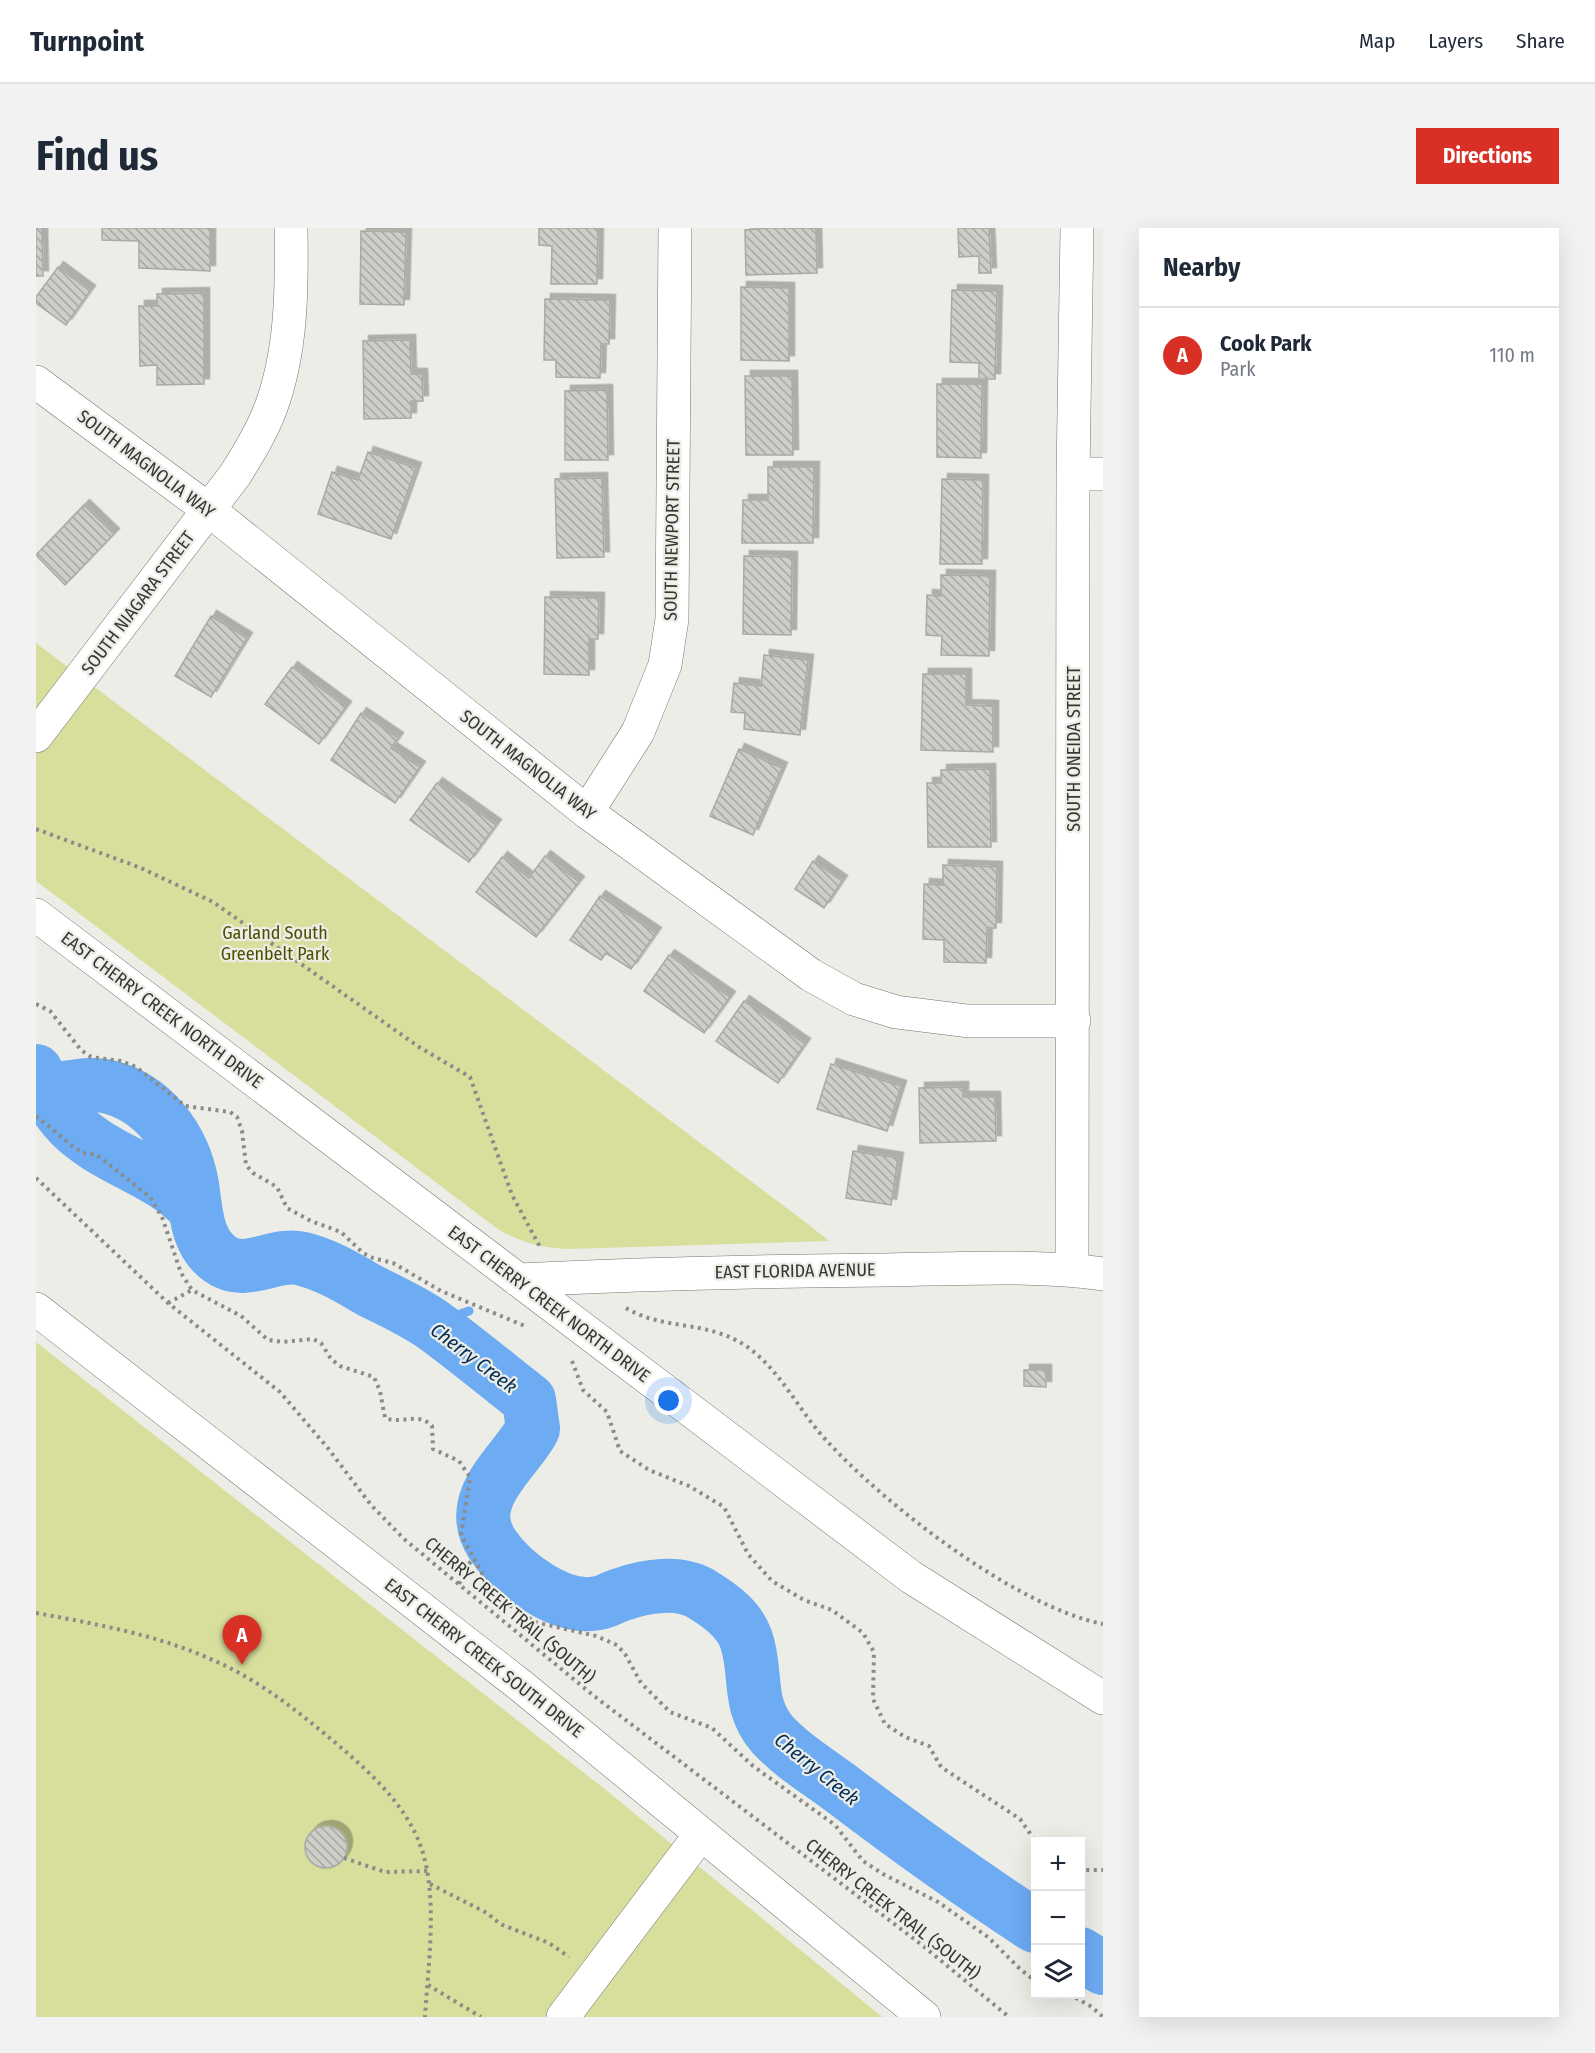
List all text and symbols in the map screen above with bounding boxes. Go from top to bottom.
text: Turnpoint [30,25,144,58]
text: Map [1359,28,1395,54]
text: Layers [1428,28,1483,54]
text: Share [1516,28,1565,54]
button: Directions [1416,128,1559,184]
text: Find us [36,131,158,181]
text: Nearby [1163,252,1240,283]
text: Cook Park [1220,330,1311,357]
text: A [1177,343,1188,367]
text: 110 m [1489,343,1535,367]
text: Park [1220,357,1256,381]
street label: SOUTH MAGNOLIA WAY [73,405,219,523]
street label: SOUTH NEWPORT STREET [659,438,685,621]
street label: SOUTH NIAGARA STREET [77,526,200,679]
street label: SOUTH ONEIDA STREET [1063,666,1085,832]
street label: SOUTH MAGNOLIA WAY [456,705,600,825]
park label: Garland South Greenbelt Park [221,922,330,965]
street label: EAST CHERRY CREEK NORTH DRIVE [57,927,267,1093]
street label: EAST CHERRY CREEK NORTH DRIVE [444,1221,654,1387]
street label: EAST FLORIDA AVENUE [714,1259,876,1283]
water label: Cherry Creek [426,1318,522,1398]
your location [654,1386,683,1415]
street label: CHERRY CREEK TRAIL (SOUTH) [420,1532,600,1688]
street label: EAST CHERRY CREEK SOUTH DRIVE [380,1574,588,1742]
pin: A [222,1616,262,1665]
water label: Cherry Creek [770,1728,864,1811]
street label: CHERRY CREEK TRAIL (SOUTH) [801,1834,985,1984]
map controls [1031,1837,1085,1999]
button: + [1031,1837,1085,1891]
button: − [1031,1891,1085,1945]
button: layers [1031,1945,1085,1999]

